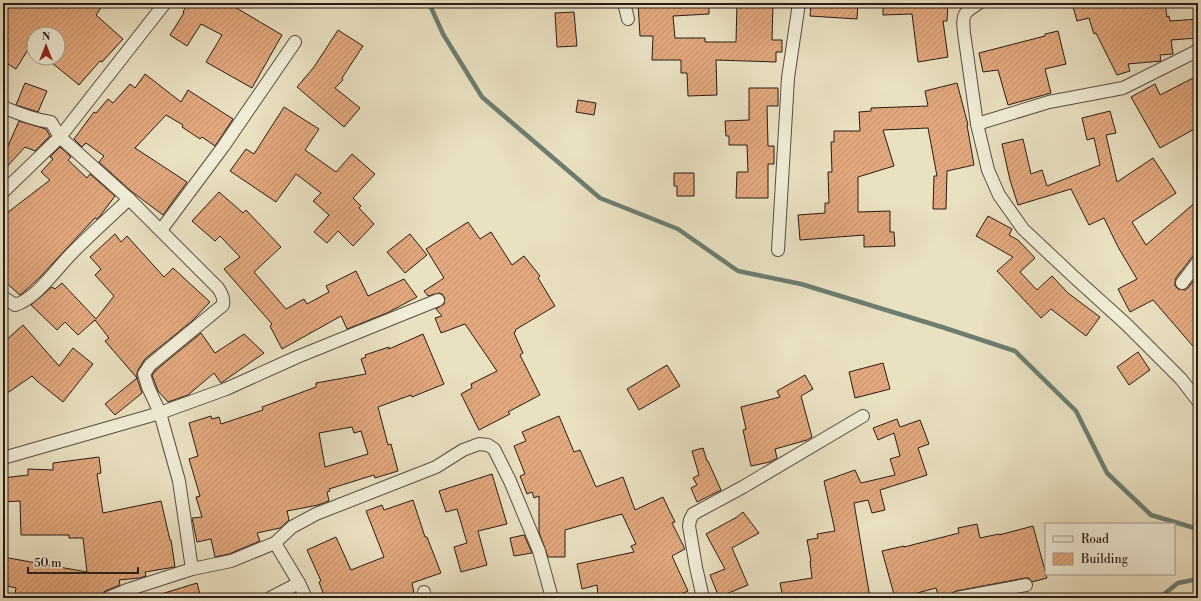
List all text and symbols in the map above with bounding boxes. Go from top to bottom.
north arrow [26,26,66,66]
text: N [42,30,51,44]
legend [1045,523,1175,575]
text: Road [1081,532,1109,547]
scale bar [28,549,138,575]
text: Building [1080,552,1129,567]
text: 50 m [34,556,62,571]

